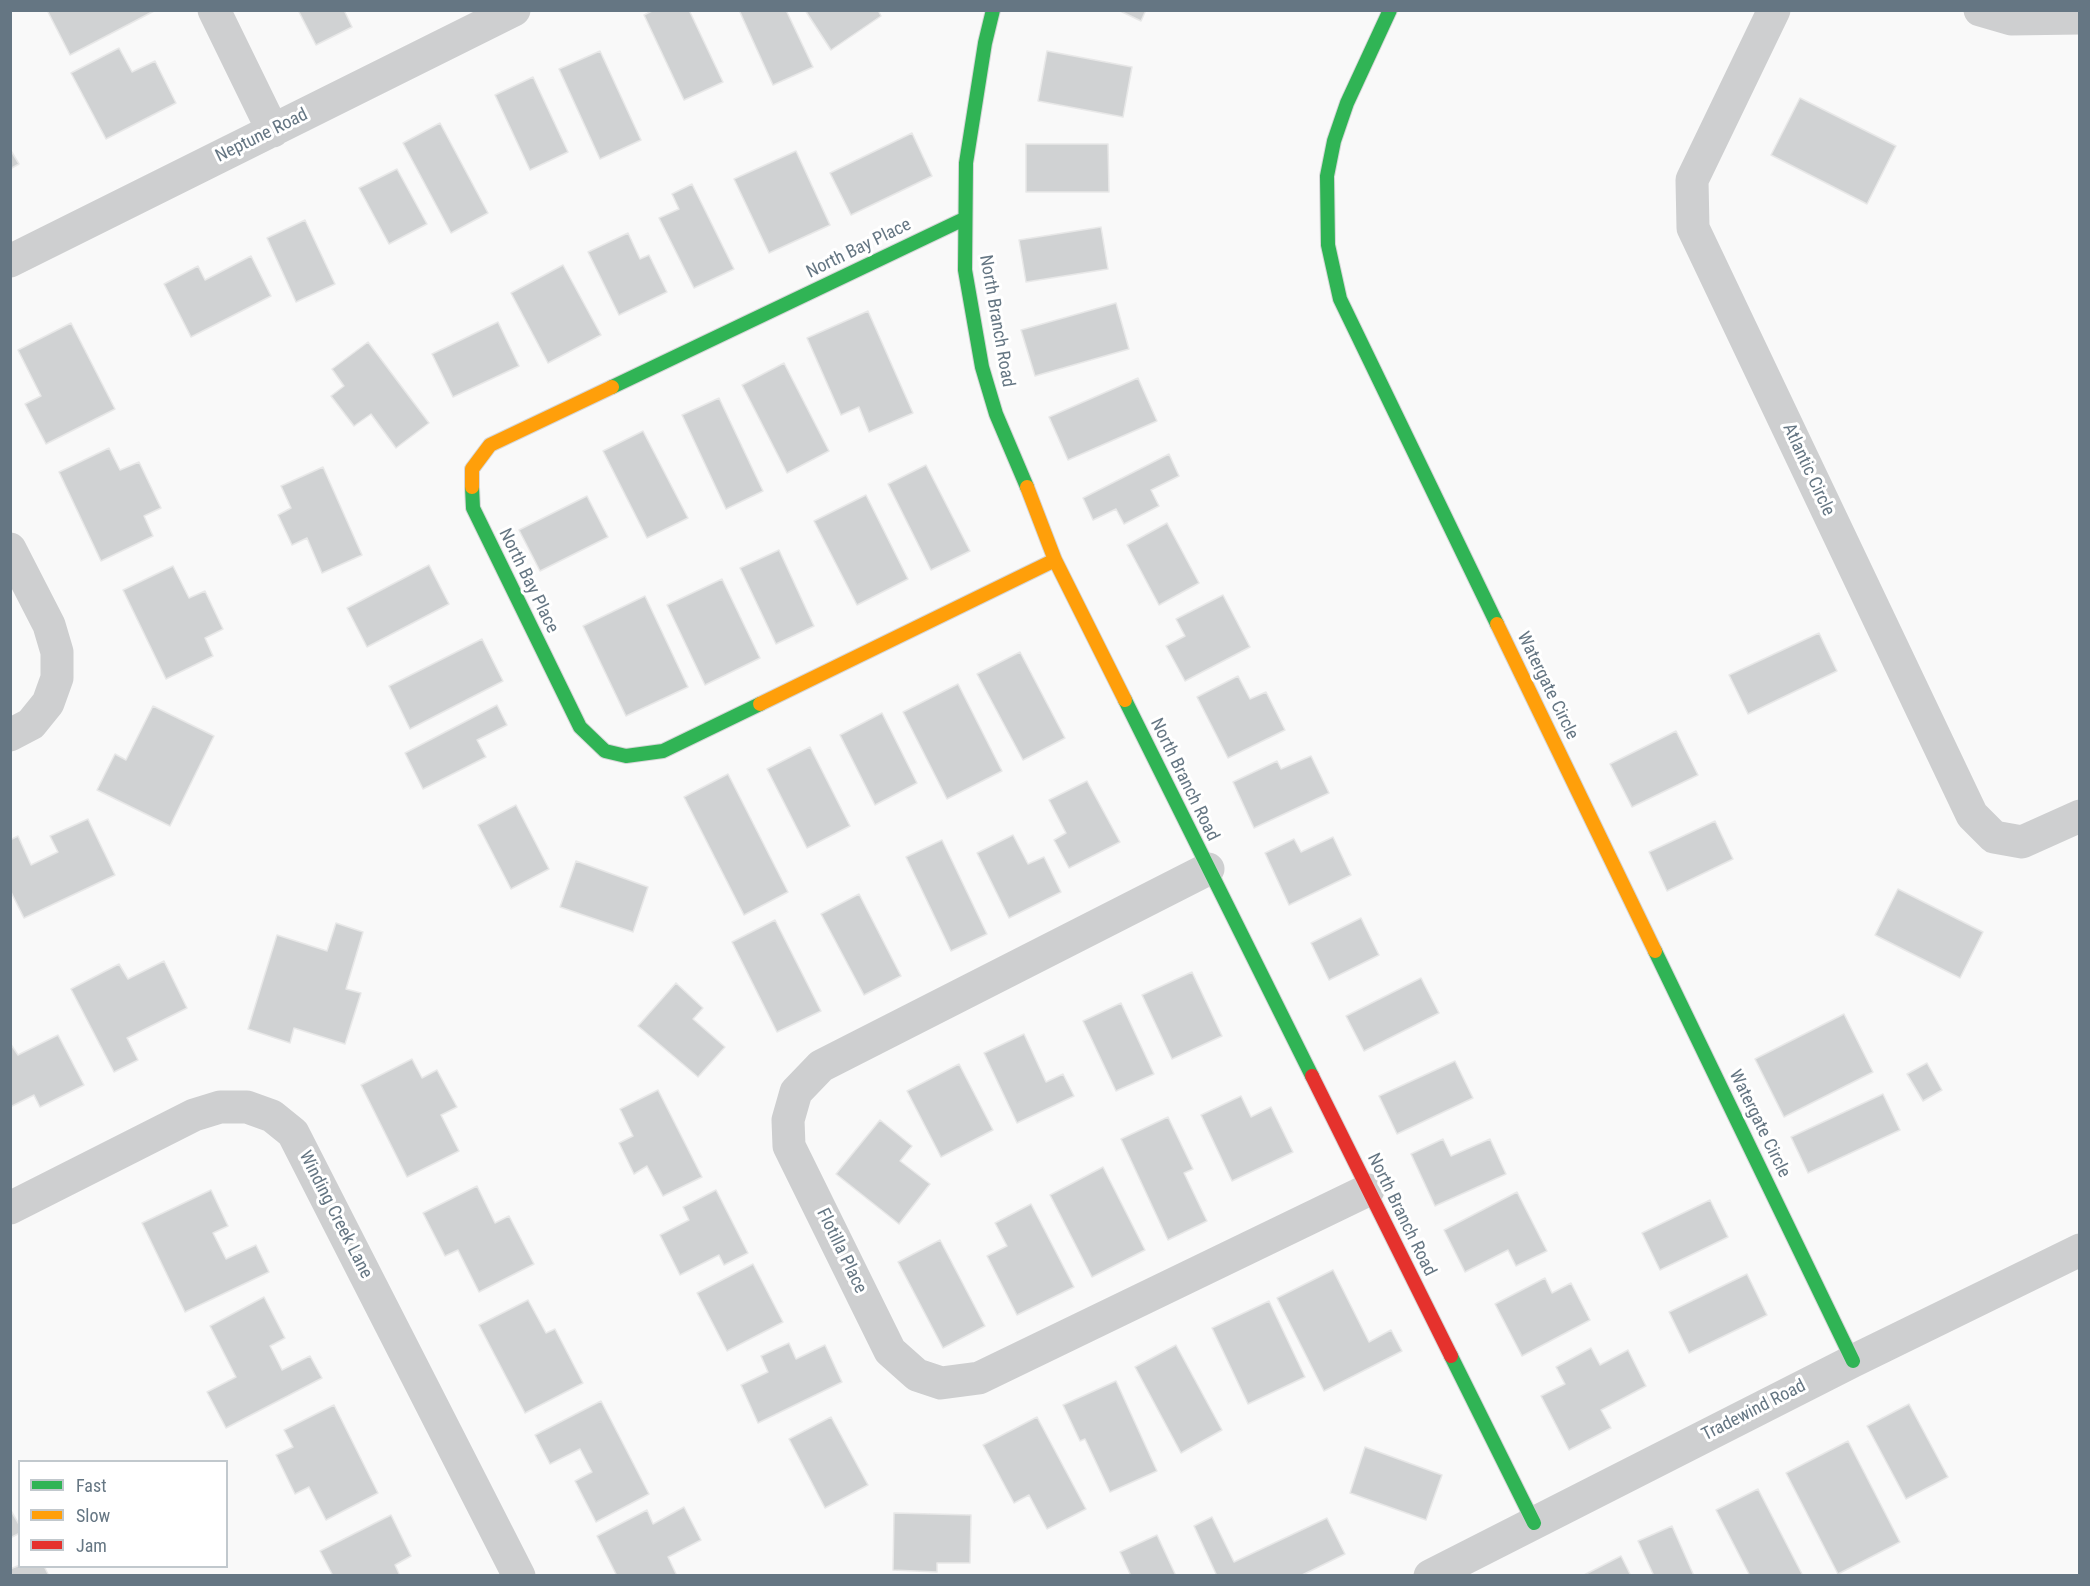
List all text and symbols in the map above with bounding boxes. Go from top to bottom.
street label: Neptune Road [212,104,312,168]
street label: North Bay Place [803,214,915,284]
street label: North Branch Road [974,253,1018,389]
street label: Atlantic Circle [1777,420,1839,520]
street label: North Bay Place [493,525,563,637]
street label: Watergate Circle [1512,629,1582,743]
street label: North Branch Road [1145,715,1223,845]
street label: Watergate Circle [1724,1067,1794,1181]
street label: Winding Creek Lane [294,1148,376,1282]
street label: North Branch Road [1362,1150,1440,1280]
street label: Flotilla Place [811,1205,871,1297]
street label: Tradewind Road [1698,1376,1810,1446]
legend [18,1460,228,1568]
text: Fast [76,1475,107,1496]
text: Slow [76,1505,110,1526]
text: Jam [76,1535,107,1556]

